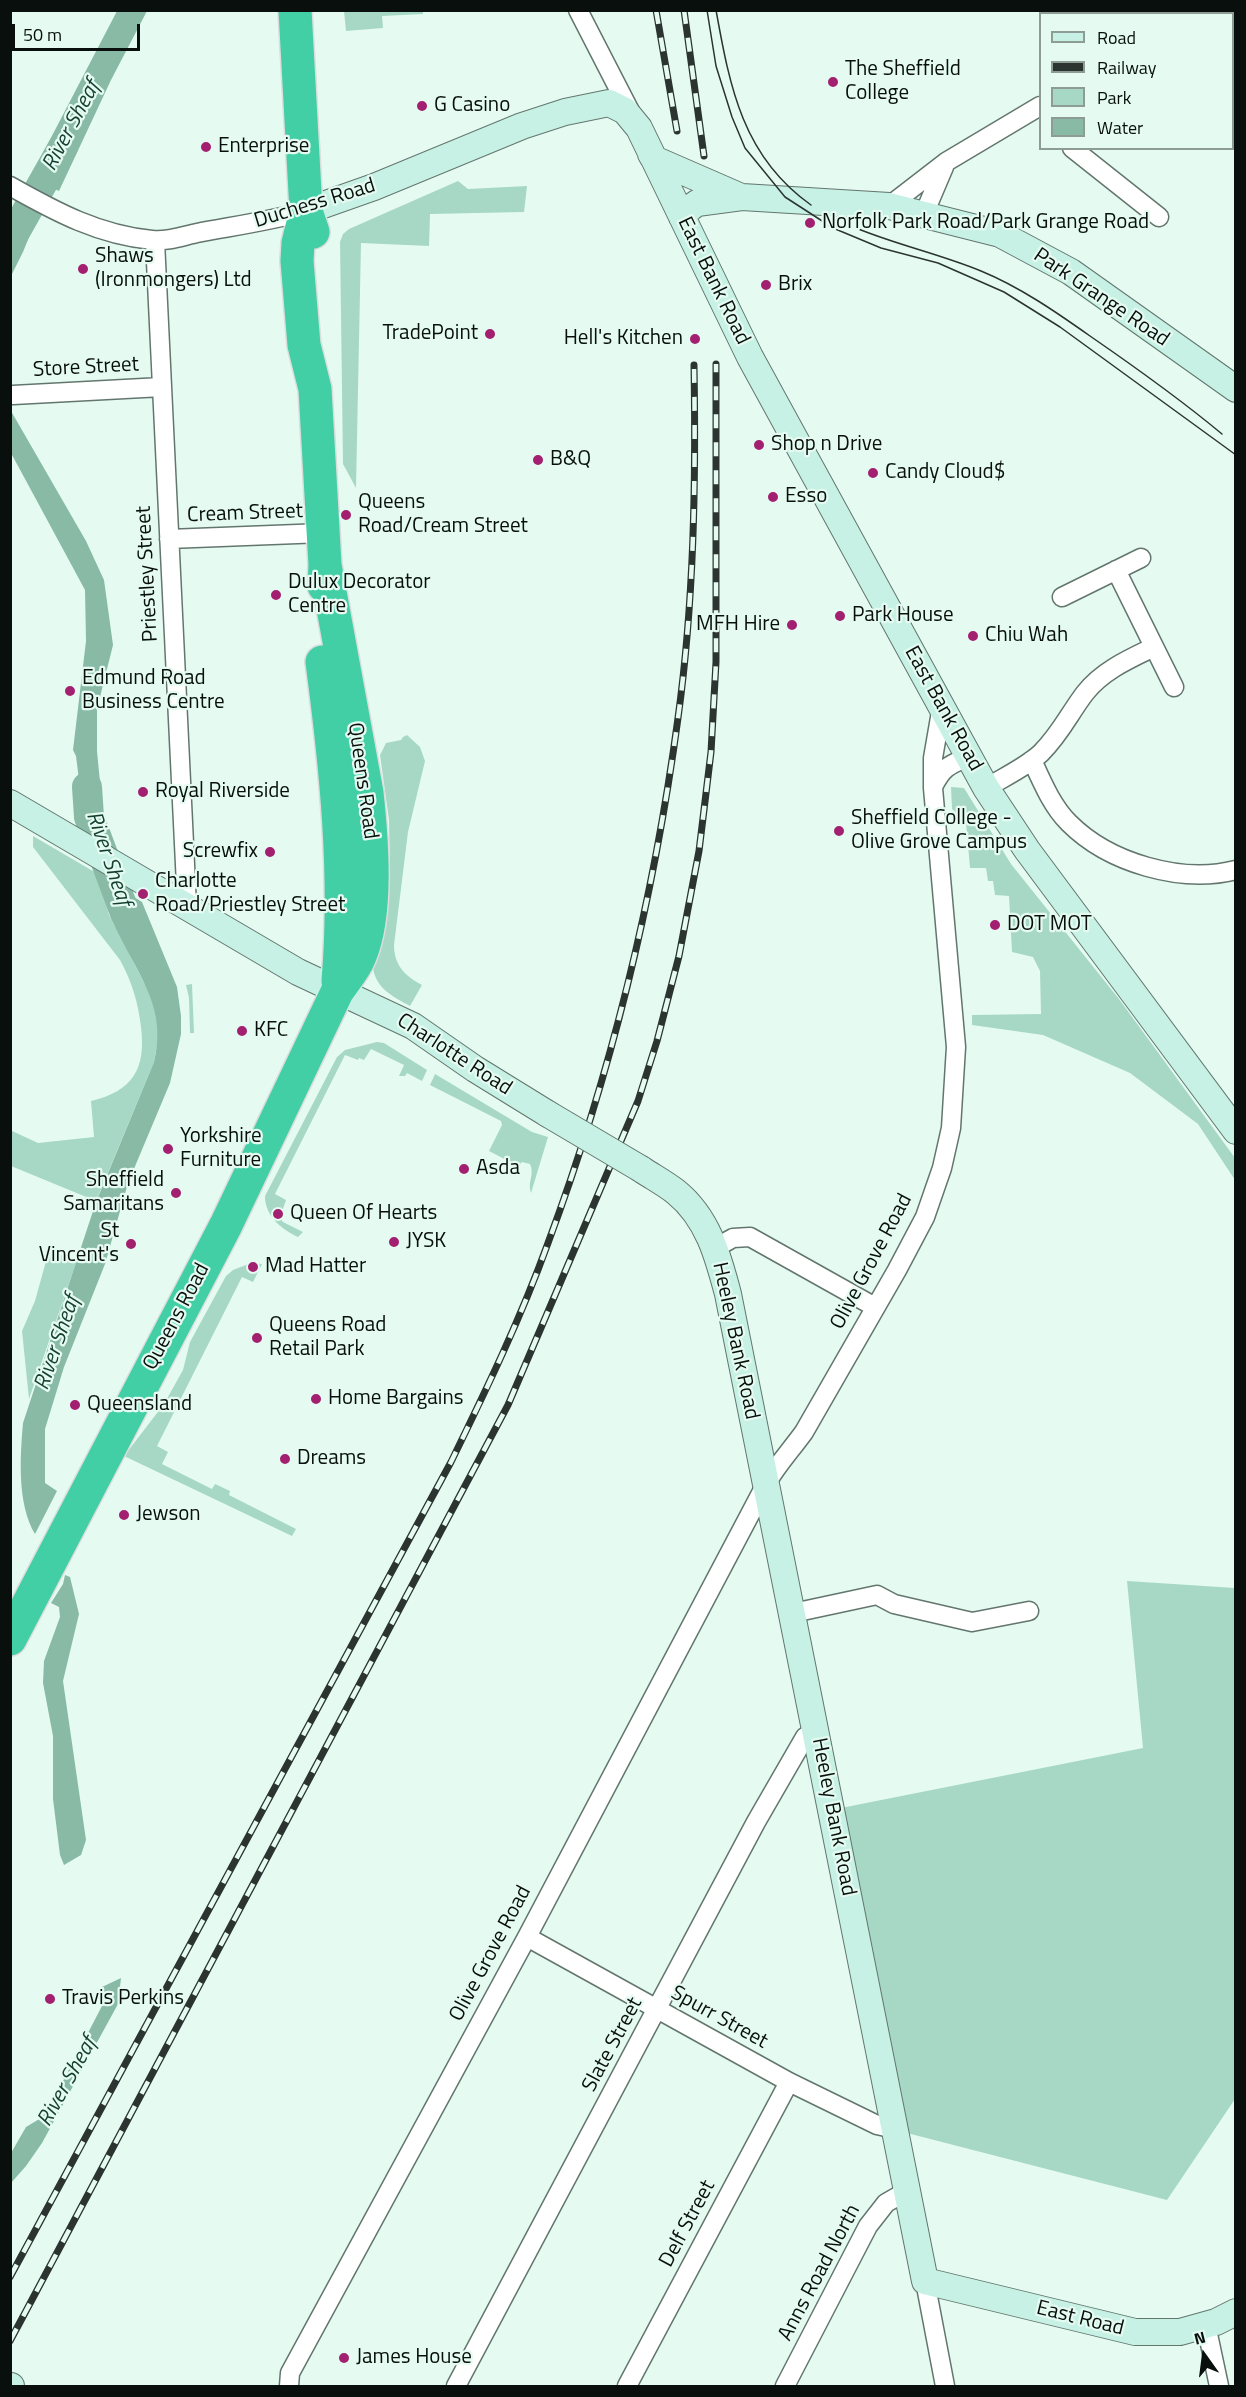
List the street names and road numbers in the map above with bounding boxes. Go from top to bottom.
street label: Duchess Road [251,174,379,234]
street label: East Bank Road [671,213,755,349]
street label: Park Grange Road [1028,243,1174,353]
street label: Store Street [32,353,140,383]
street label: Cream Street [187,499,303,529]
street label: Priestley Street [132,505,164,643]
street label: East Bank Road [898,642,988,776]
street label: Queens Road [341,721,383,841]
street label: Charlotte Road [392,1009,516,1101]
street label: Olive Grove Road [826,1190,918,1334]
street label: Queens Road [138,1259,216,1375]
street label: Heeley Bank Road [706,1260,764,1422]
street label: Heeley Bank Road [805,1736,861,1898]
street label: Olive Grove Road [445,1882,537,2026]
street label: Spurr Street [666,1981,772,2055]
street label: Slate Street [578,1993,648,2097]
street label: Delf Street [655,2176,721,2272]
street label: Anns Road North [774,2201,866,2345]
street label: East Road [1034,2296,1126,2342]

